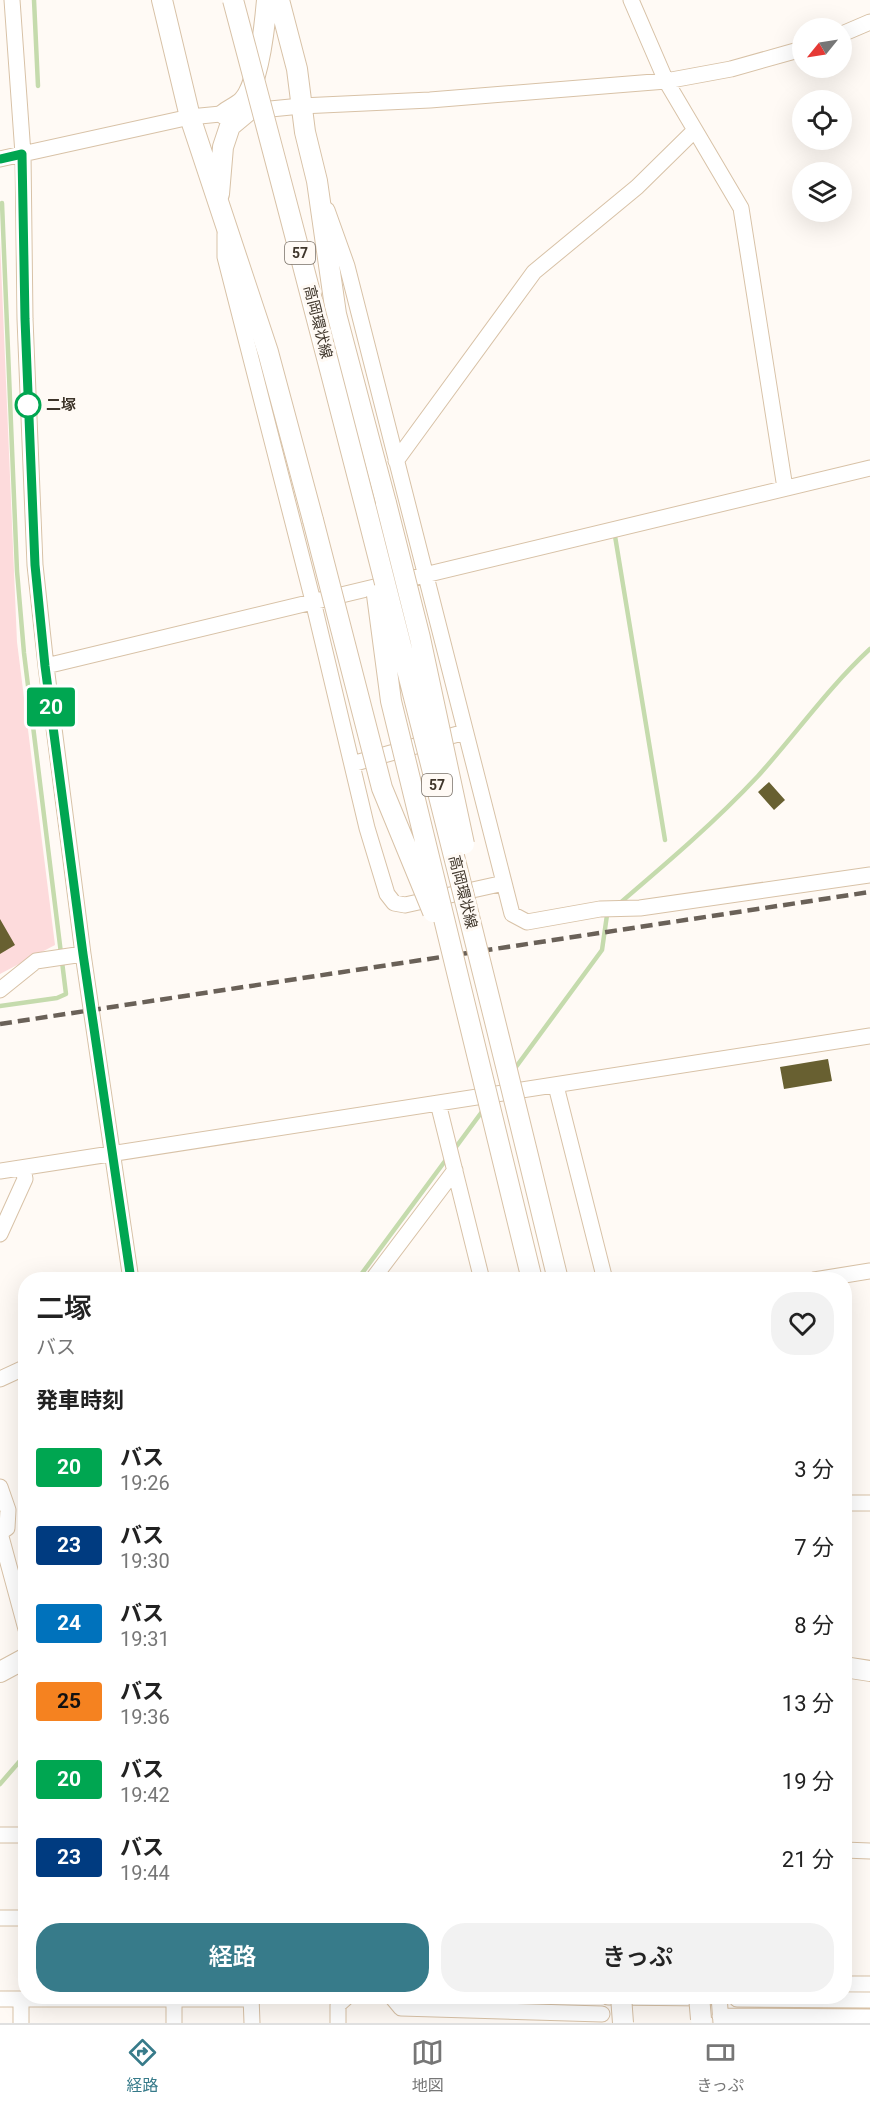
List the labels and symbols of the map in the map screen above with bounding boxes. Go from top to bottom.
north arrow [792,18,852,78]
road number: 57 [285,242,315,264]
street label: 高岡環状線 [300,283,336,361]
marker: 二塚 [15,392,41,418]
place label: 二塚 [46,396,76,414]
line badge: 20 [24,688,78,726]
road number: 57 [422,774,452,796]
street label: 高岡環状線 [445,853,481,931]

